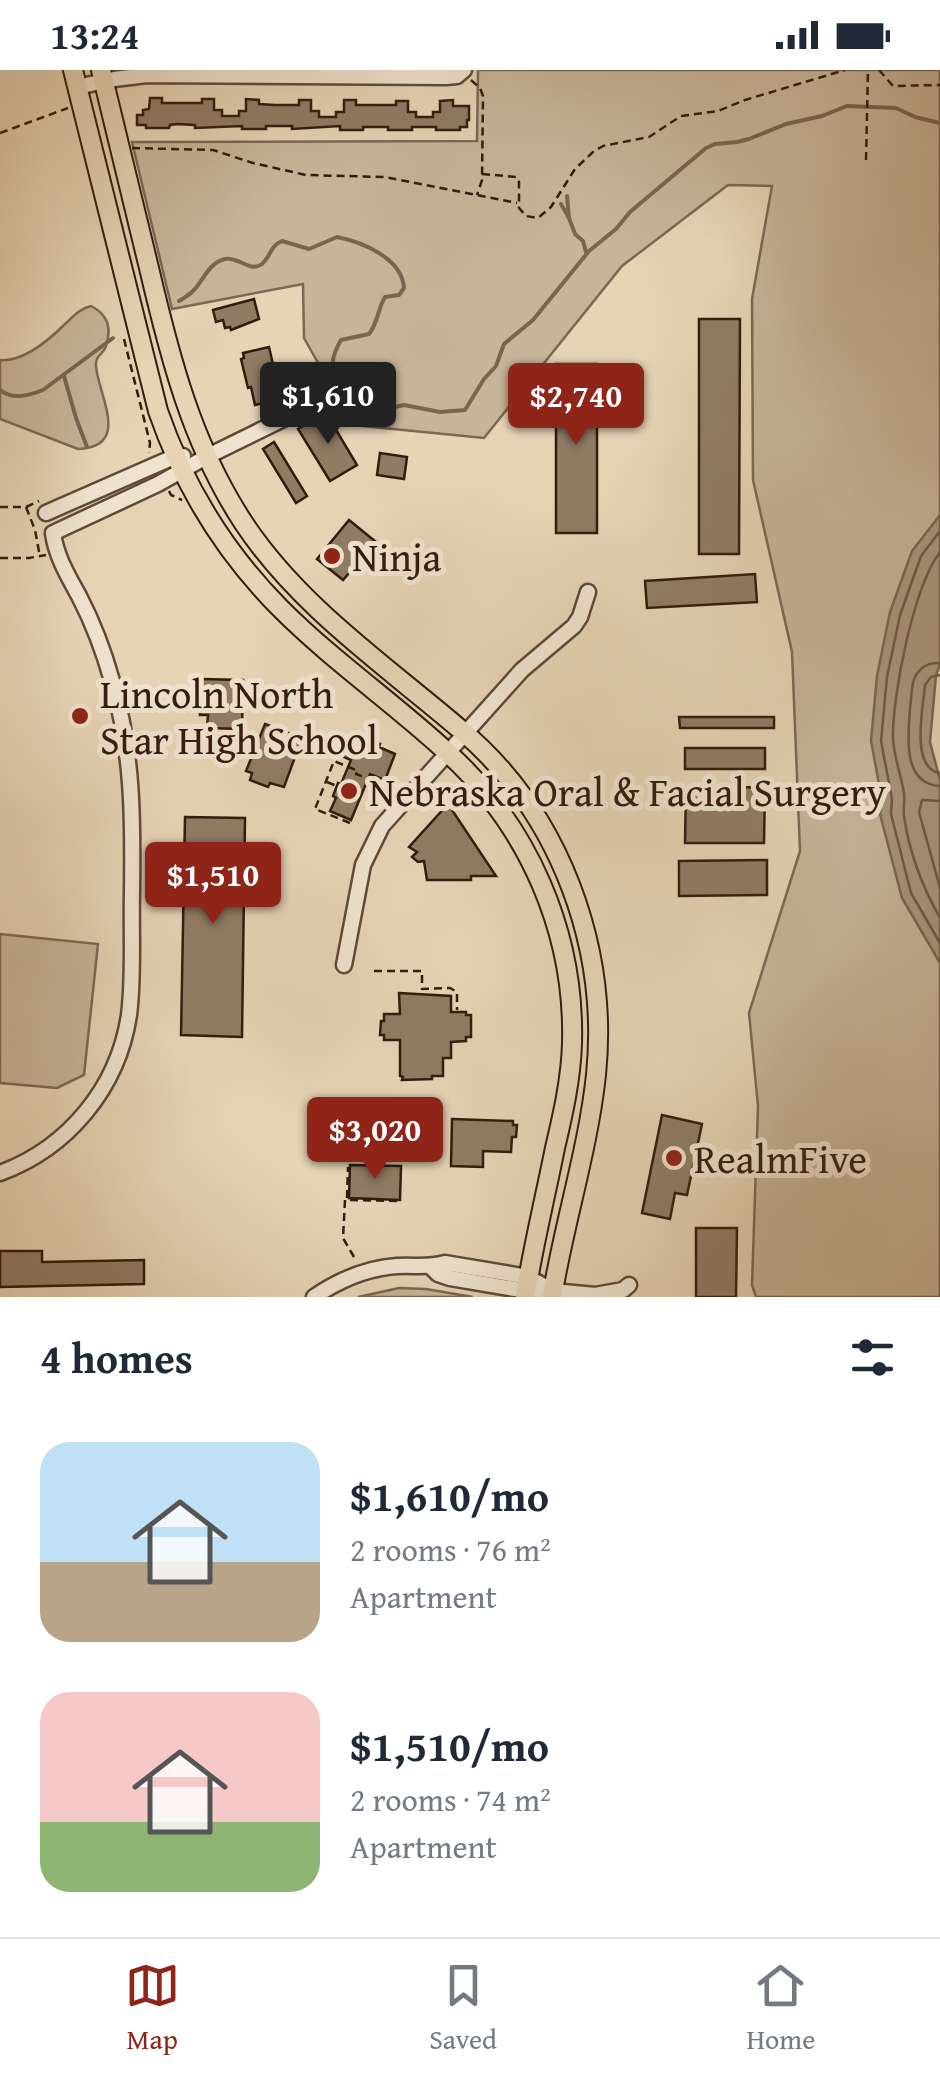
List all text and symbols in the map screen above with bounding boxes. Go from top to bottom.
text: 13:24 [50,7,140,63]
pin: $1,610 [247,362,409,447]
pin: $2,740 [495,363,657,448]
text: $1,610 [282,371,374,418]
text: $2,740 [530,372,622,419]
place label: Ninja [352,527,442,586]
marker: Ninja [321,545,343,567]
place label: Lincoln North Star High School [100,664,378,769]
marker: Lincoln North Star High School [69,705,91,727]
place label: Nebraska Oral & Facial Surgery [369,762,886,821]
marker: Nebraska Oral & Facial Surgery [338,780,360,802]
pin: $1,510 [132,842,294,927]
text: $1,510 [167,851,259,898]
pin: $3,020 [294,1097,456,1182]
text: $3,020 [329,1106,421,1153]
place label: RealmFive [694,1129,867,1188]
marker: RealmFive [663,1147,685,1169]
text: 4 homes [40,1327,193,1388]
icon: filters [845,1330,900,1385]
text: $1,610/mo [350,1465,549,1526]
icon: home [120,1482,240,1602]
text: 2 rooms · 76 m² [350,1526,551,1573]
text: Apartment [350,1573,497,1620]
text: $1,510/mo [350,1715,549,1776]
icon: home [120,1732,240,1852]
text: 2 rooms · 74 m² [350,1776,551,1823]
text: Apartment [350,1823,497,1870]
tab: Map [125,1958,180,2059]
tab: Saved [429,1958,497,2059]
tab: Home [746,1958,815,2059]

